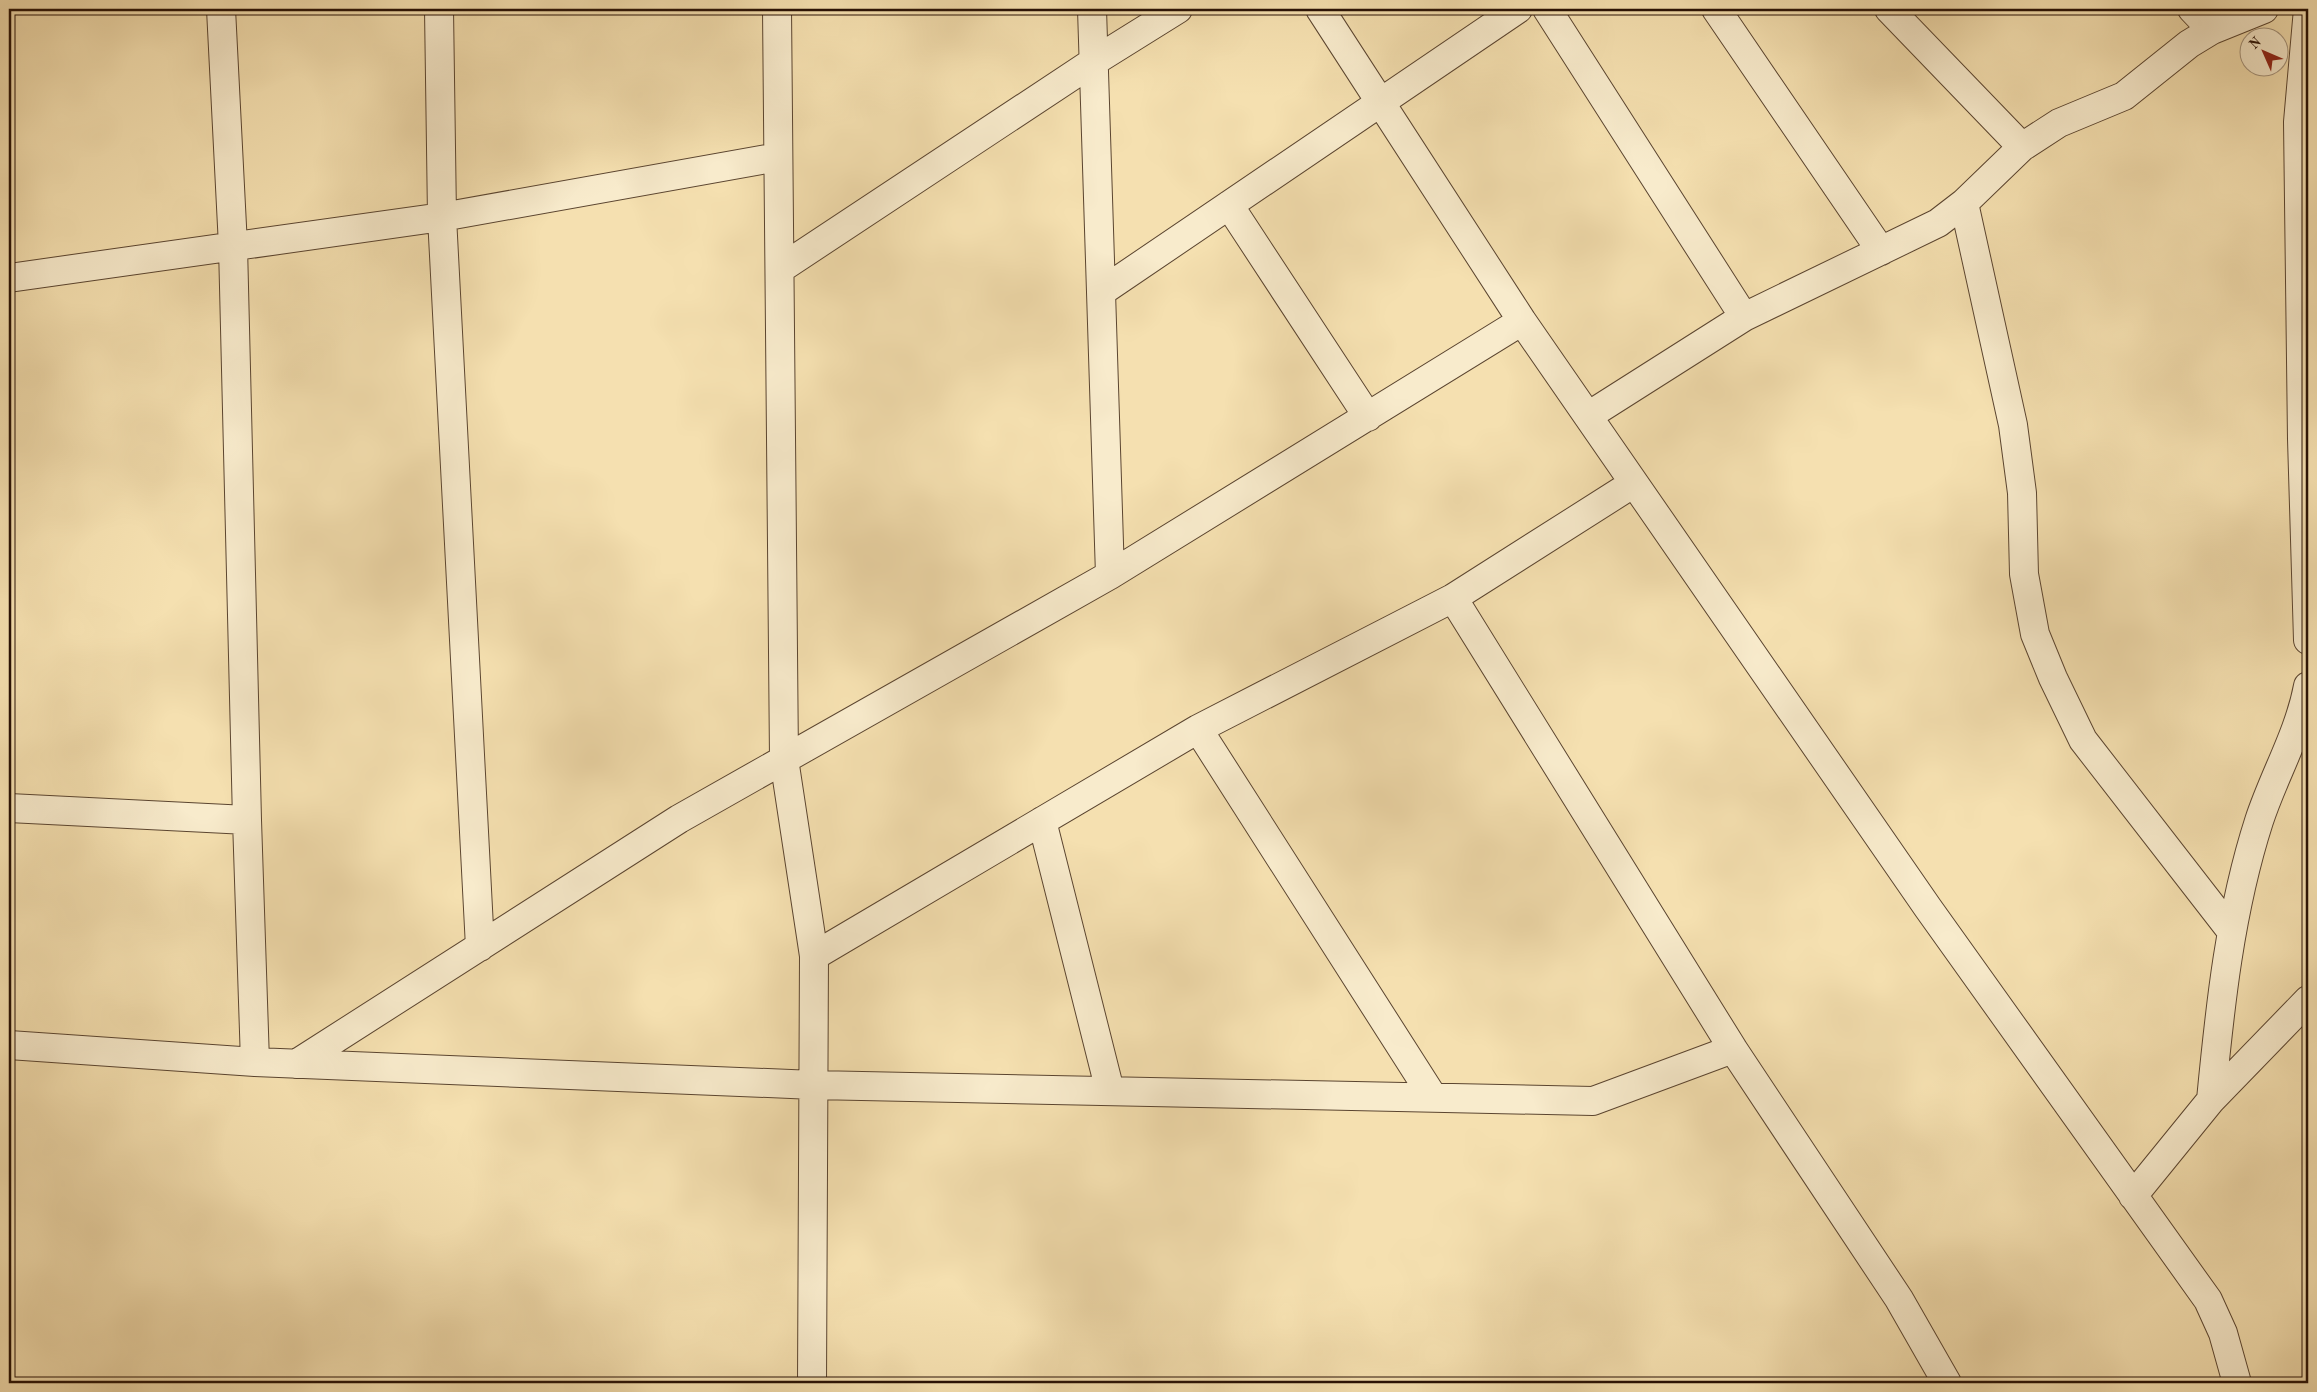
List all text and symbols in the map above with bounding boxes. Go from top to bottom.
north arrow [2240,28,2290,78]
text: N [2247,35,2264,52]

